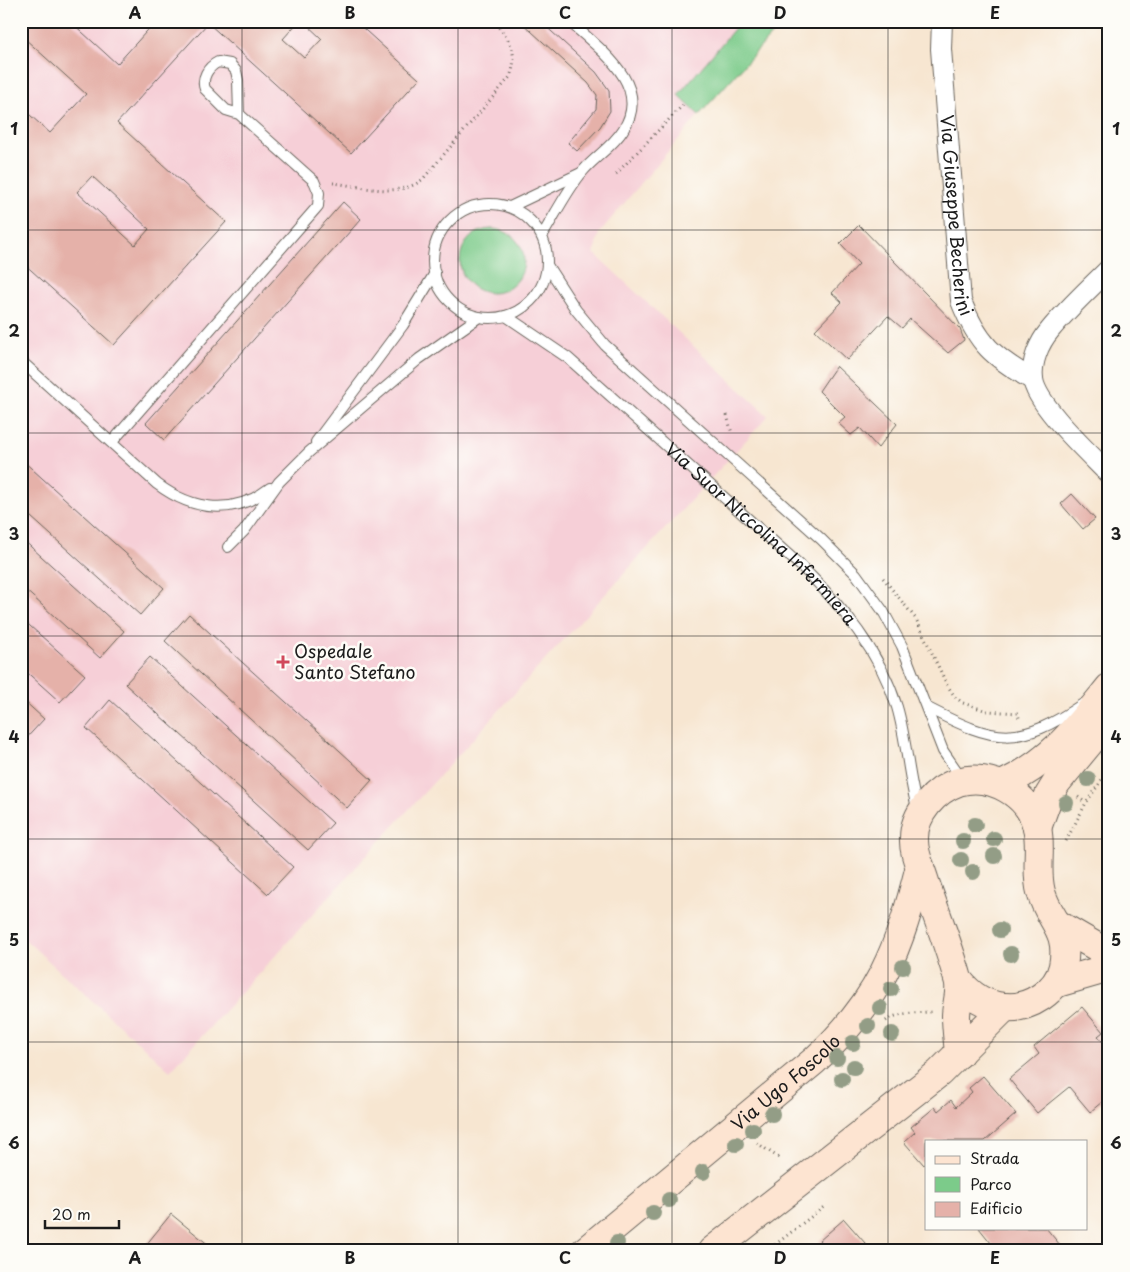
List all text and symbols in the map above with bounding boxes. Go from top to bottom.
text: A [129,0,142,24]
text: B [345,0,356,24]
text: C [559,0,571,24]
text: D [774,0,786,24]
text: E [990,0,1000,24]
street label: Via Giuseppe Becherini [934,114,981,320]
text: 1 [10,116,18,140]
text: 1 [1112,116,1120,140]
text: 2 [8,318,20,342]
text: 2 [1110,318,1122,342]
street label: Via Suor Niccolina Infermiera [659,435,864,630]
text: 3 [9,521,19,545]
text: 3 [1111,521,1121,545]
place label: Ospedale Santo Stefano [294,637,416,685]
marker: Ospedale Santo Stefano [276,655,290,669]
text: 4 [9,724,20,748]
text: 4 [1111,724,1122,748]
text: 5 [9,927,19,951]
text: 5 [1111,927,1121,951]
street label: Via Ugo Foscolo [724,1028,846,1137]
text: 6 [8,1130,20,1154]
text: 6 [1110,1130,1122,1154]
legend [925,1140,1088,1230]
text: Strada [970,1146,1020,1169]
text: Parco [970,1172,1012,1195]
text: Edificio [970,1196,1023,1219]
scale bar [45,1197,119,1229]
text: 20 m [52,1202,91,1225]
text: A [129,1245,142,1269]
text: B [345,1245,356,1269]
text: C [559,1245,571,1269]
text: D [774,1245,786,1269]
text: E [990,1245,1000,1269]

